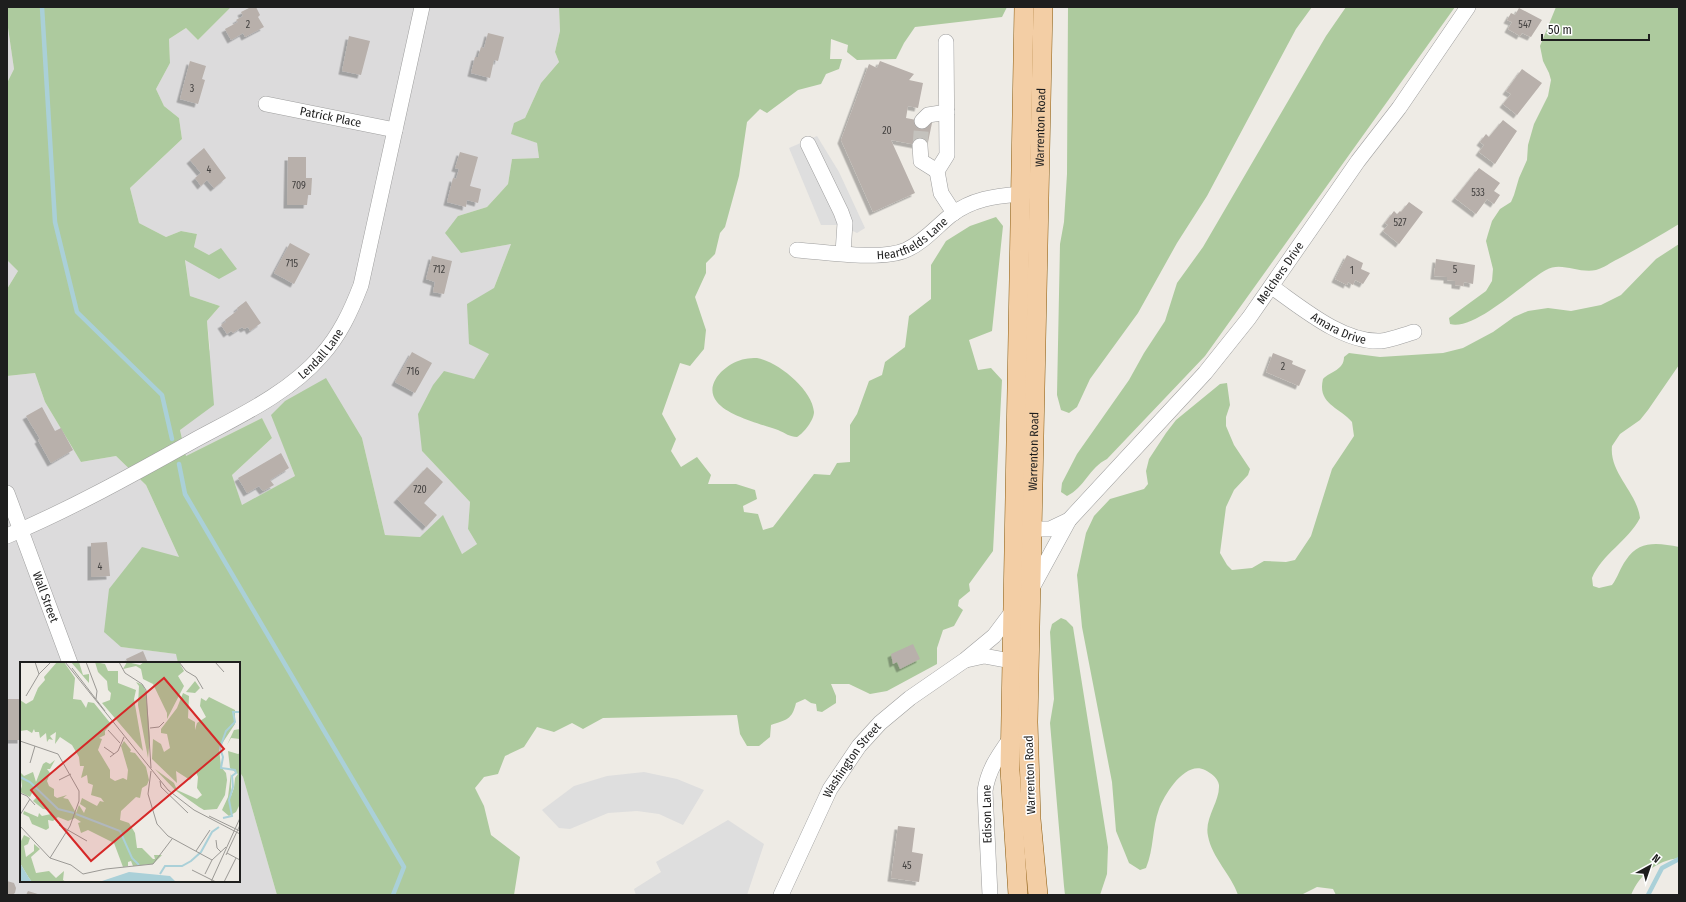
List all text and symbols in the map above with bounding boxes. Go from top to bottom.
scale bar [1542,16,1649,42]
house number: 2 [246,19,251,31]
house number: 547 [1518,19,1532,31]
text: 50 m [1548,23,1572,37]
house number: 3 [190,83,195,95]
street label: Warrenton Road [1033,88,1048,167]
street label: Patrick Place [299,104,363,130]
house number: 20 [882,125,892,137]
house number: 4 [207,164,212,176]
house number: 709 [292,180,306,192]
house number: 533 [1471,187,1485,199]
street label: Heartfields Lane [876,214,950,262]
house number: 527 [1394,217,1406,229]
street label: Melchers Drive [1254,239,1307,307]
house number: 715 [286,258,299,270]
house number: 712 [433,264,446,276]
house number: 5 [1453,264,1458,276]
house number: 1 [1350,265,1354,277]
street label: Amara Drive [1308,310,1368,347]
street label: Lendall Lane [295,326,346,382]
house number: 2 [1281,361,1286,373]
house number: 716 [407,366,419,378]
street label: Warrenton Road [1026,412,1042,491]
house number: 720 [413,484,427,496]
house number: 4 [98,561,103,573]
street label: Wall Street [30,570,61,624]
inset map [20,662,240,882]
street label: Washington Street [820,720,884,800]
street label: Warrenton Road [1022,735,1038,815]
street label: Edison Lane [979,784,995,844]
north arrow [1630,846,1670,886]
text: N [1649,852,1663,866]
house number: 45 [902,860,912,872]

